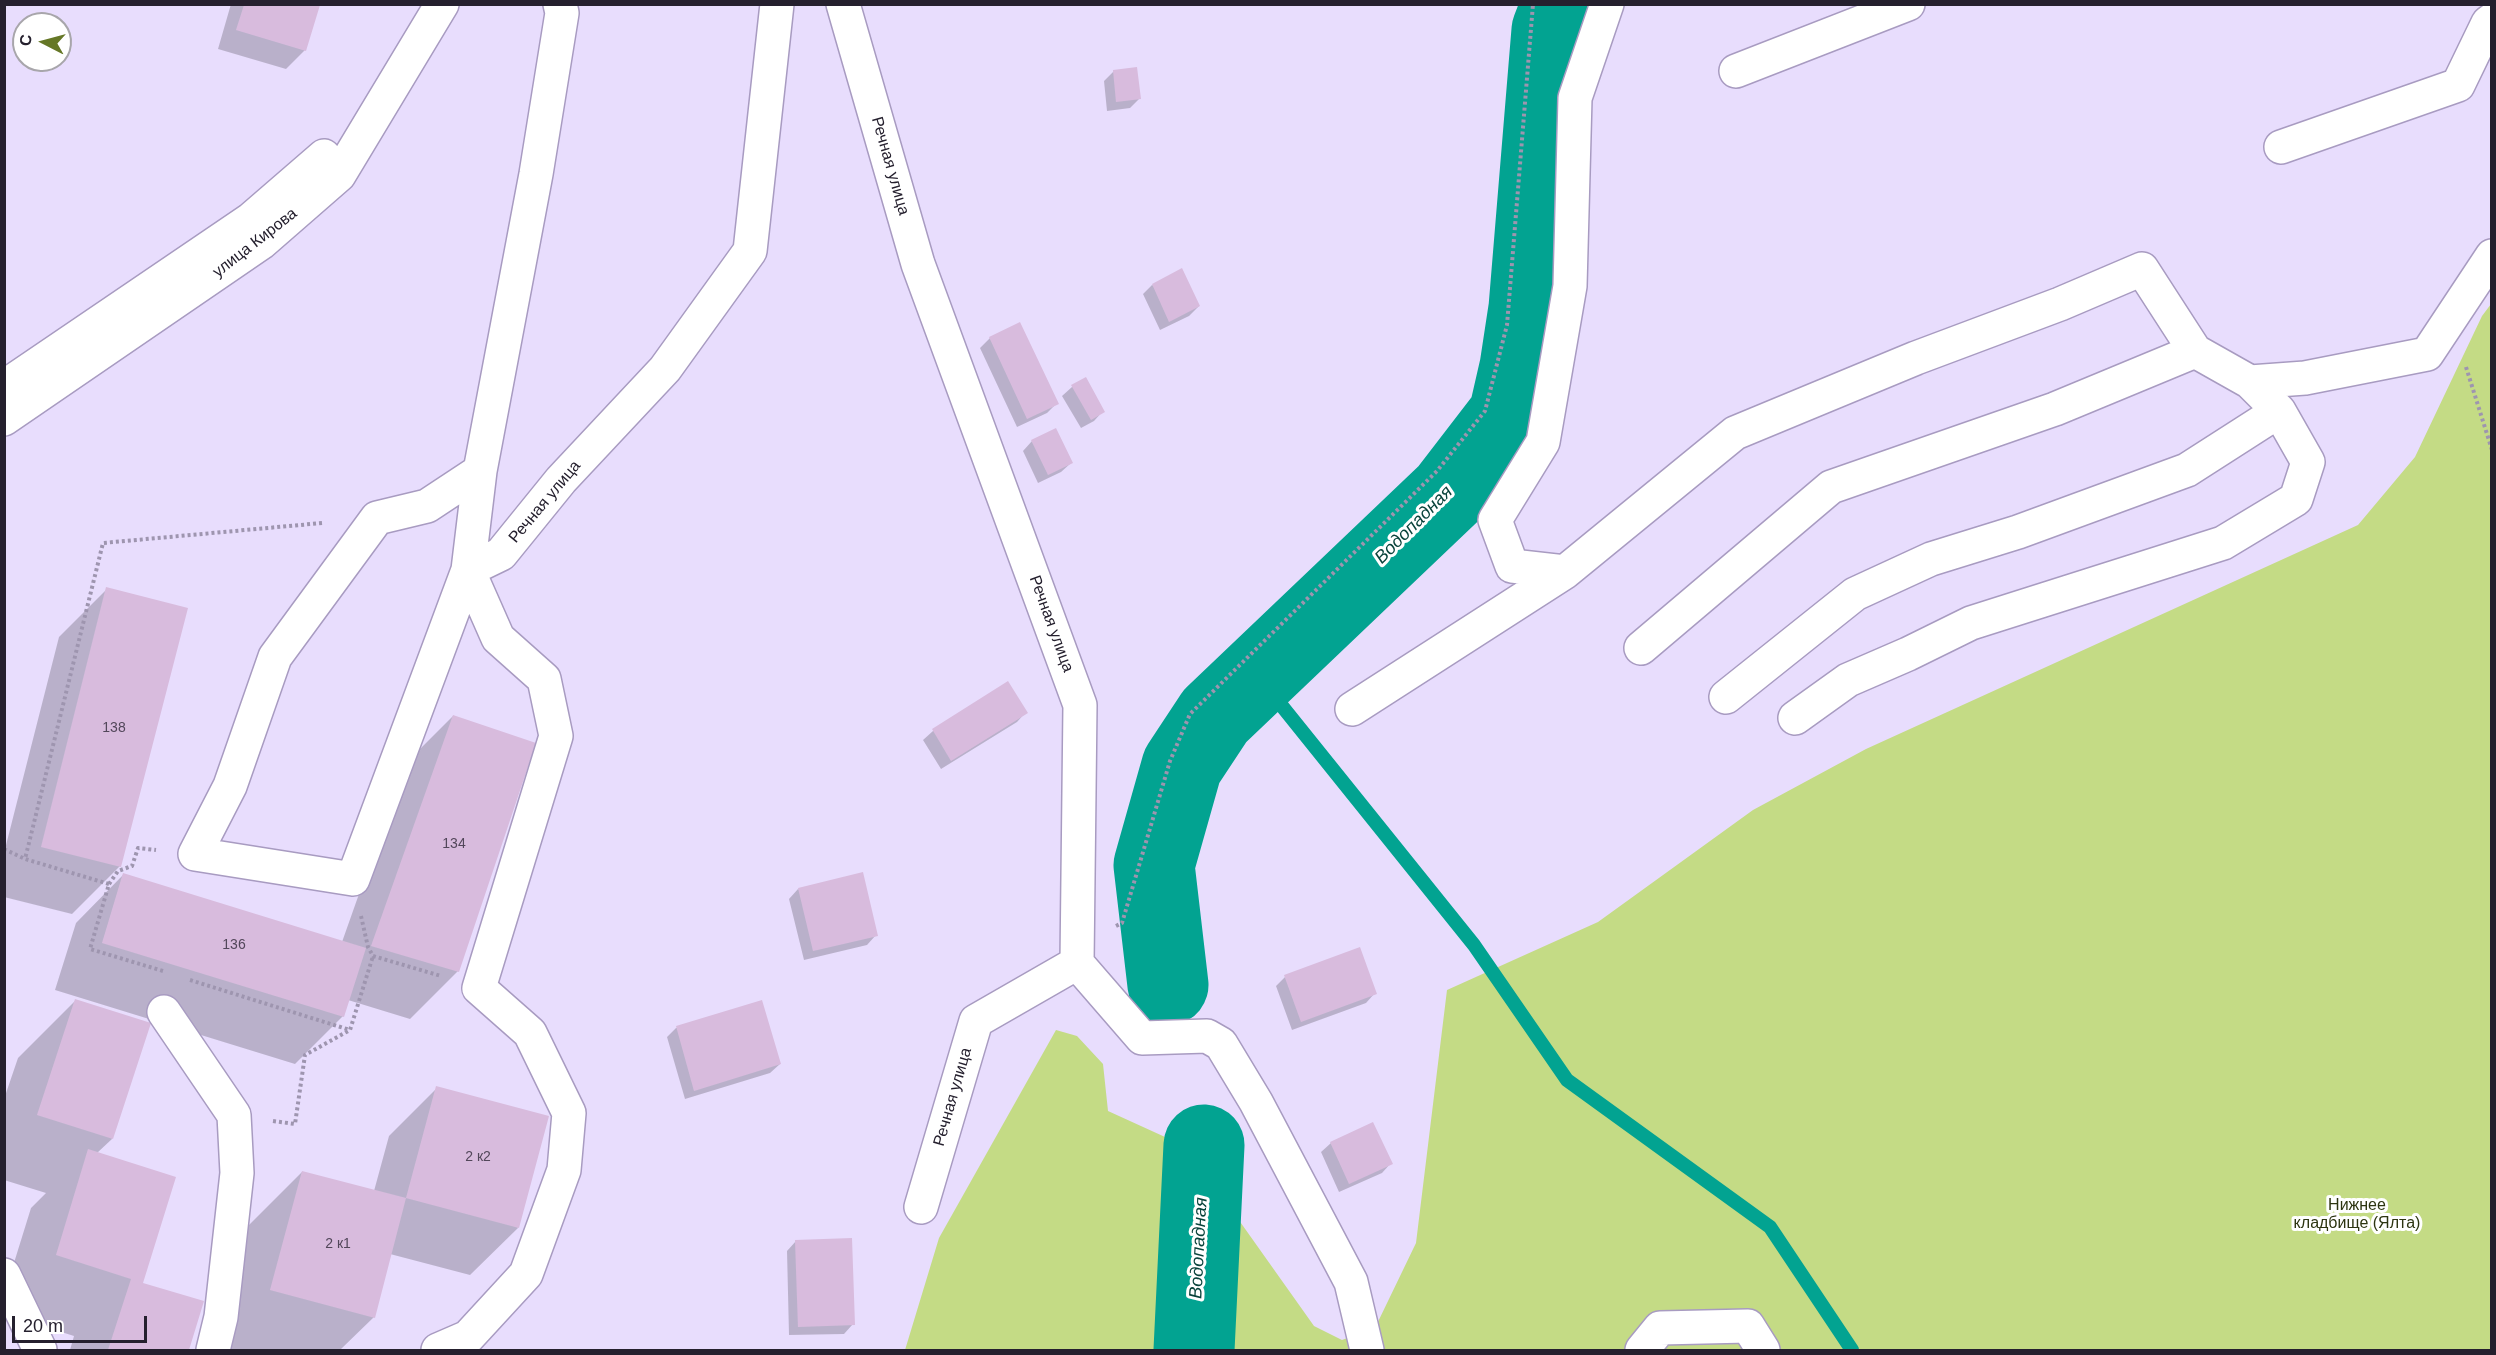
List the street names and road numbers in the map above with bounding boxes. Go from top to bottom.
street label: Речная улица [867,115,913,217]
street label: улица Кирова [209,204,301,282]
street label: Речная улица [505,457,585,547]
street label: Речная улица [1025,573,1077,675]
street label: Речная улица [930,1046,976,1148]

